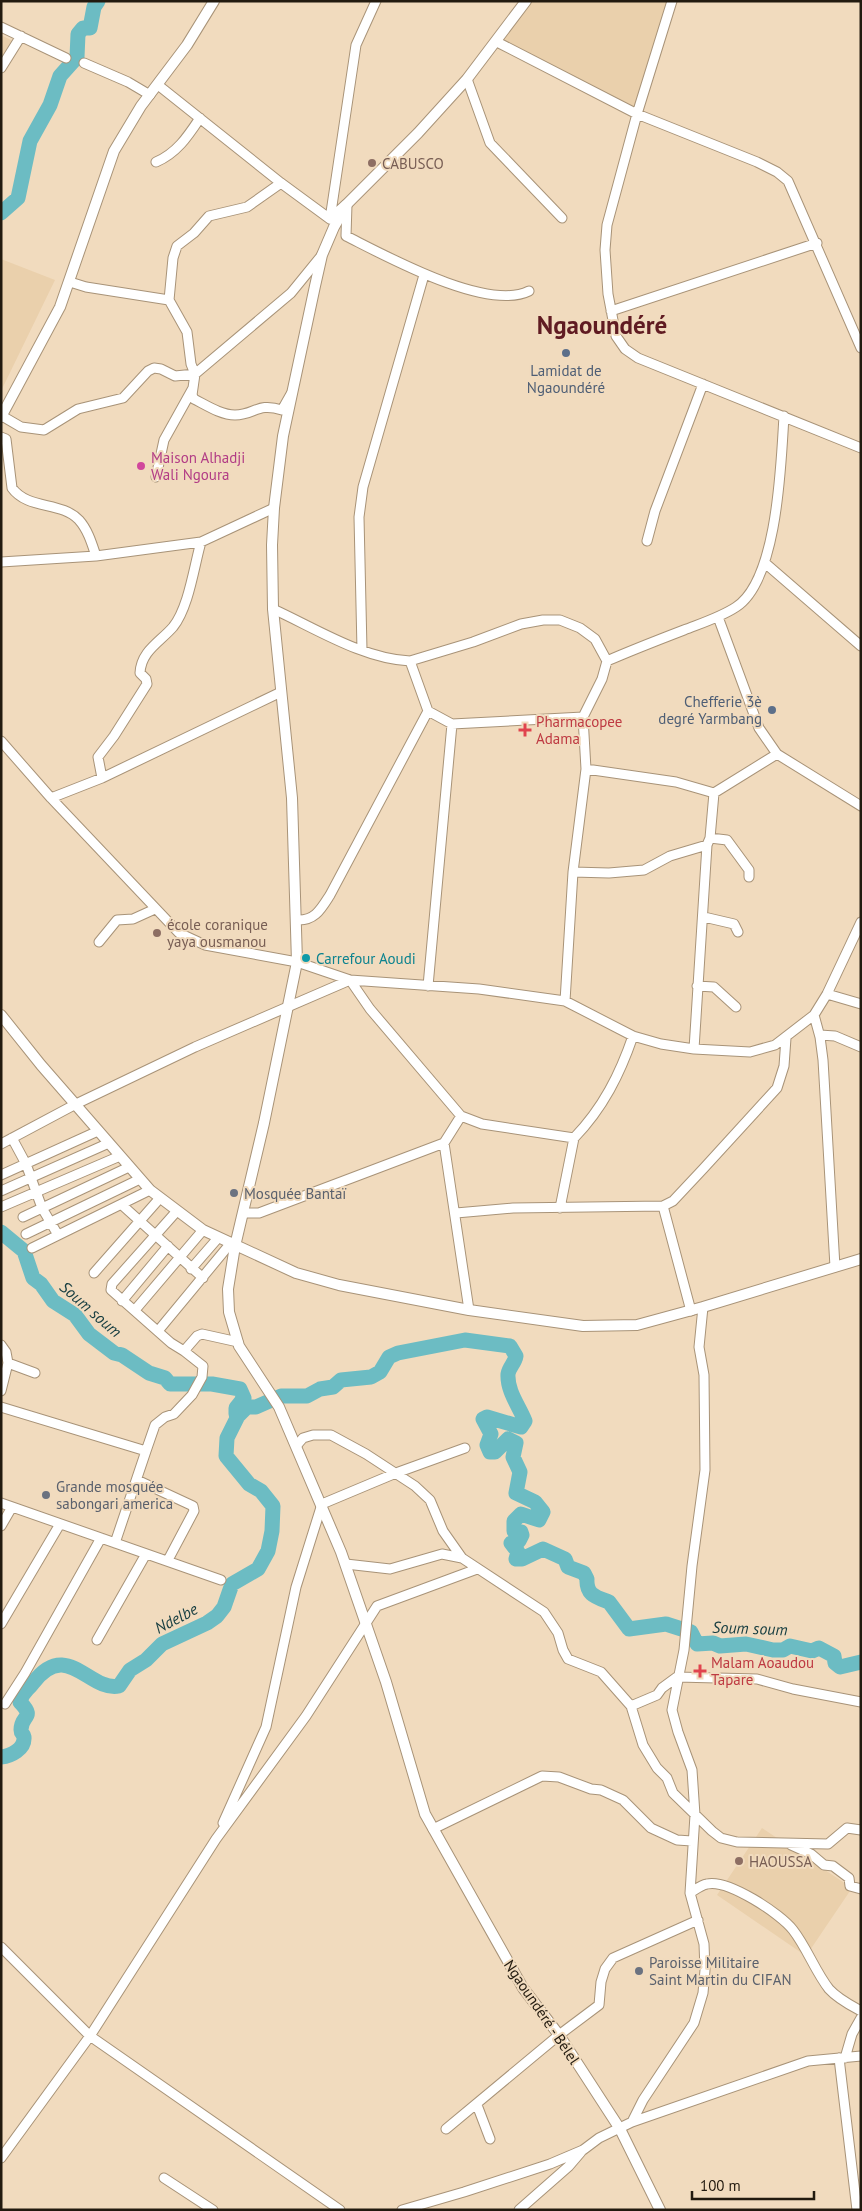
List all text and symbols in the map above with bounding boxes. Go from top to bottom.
place label: CABUSCO [382,154,444,173]
marker: CABUSCO [366,157,378,169]
district label: Ngaoundéré [537,309,667,341]
marker: Lamidat de Ngaoundéré [560,347,572,359]
place label: Lamidat de Ngaoundéré [527,361,605,397]
place label: Maison Alhadji Wali Ngoura [151,448,245,484]
marker: Maison Alhadji Wali Ngoura [135,460,147,472]
place label: Chefferie 3è degré Yarmbang [658,692,762,728]
marker: Chefferie 3è degré Yarmbang [766,704,778,716]
place label: Pharmacopee Adama [536,712,622,748]
marker: Pharmacopee Adama [518,723,532,737]
place label: école coranique yaya ousmanou [167,915,268,951]
marker: école coranique yaya ousmanou [151,927,163,939]
place label: Carrefour Aoudi [316,949,416,968]
marker: Carrefour Aoudi [300,952,312,964]
place label: Mosquée Bantaï [244,1184,347,1203]
marker: Mosquée Bantaï [228,1187,240,1199]
water label: Soum soum [56,1277,126,1341]
place label: Grande mosquée sabongari america [56,1477,173,1513]
marker: Grande mosquée sabongari america [40,1489,52,1501]
water label: Ndelbe [151,1598,201,1638]
water label: Soum soum [712,1617,788,1639]
place label: Malam Aoaudou Tapare [711,1653,814,1689]
marker: Malam Aoaudou Tapare [693,1664,707,1678]
place label: HAOUSSA [749,1852,812,1871]
marker: HAOUSSA [733,1855,745,1867]
place label: Paroisse Militaire Saint Martin du CIFAN [649,1953,792,1989]
street label: Ngaoundéré - Bélel [500,1956,584,2068]
marker: Paroisse Militaire Saint Martin du CIFAN [633,1965,645,1977]
scale bar [692,2168,814,2200]
text: 100 m [700,2176,741,2195]

